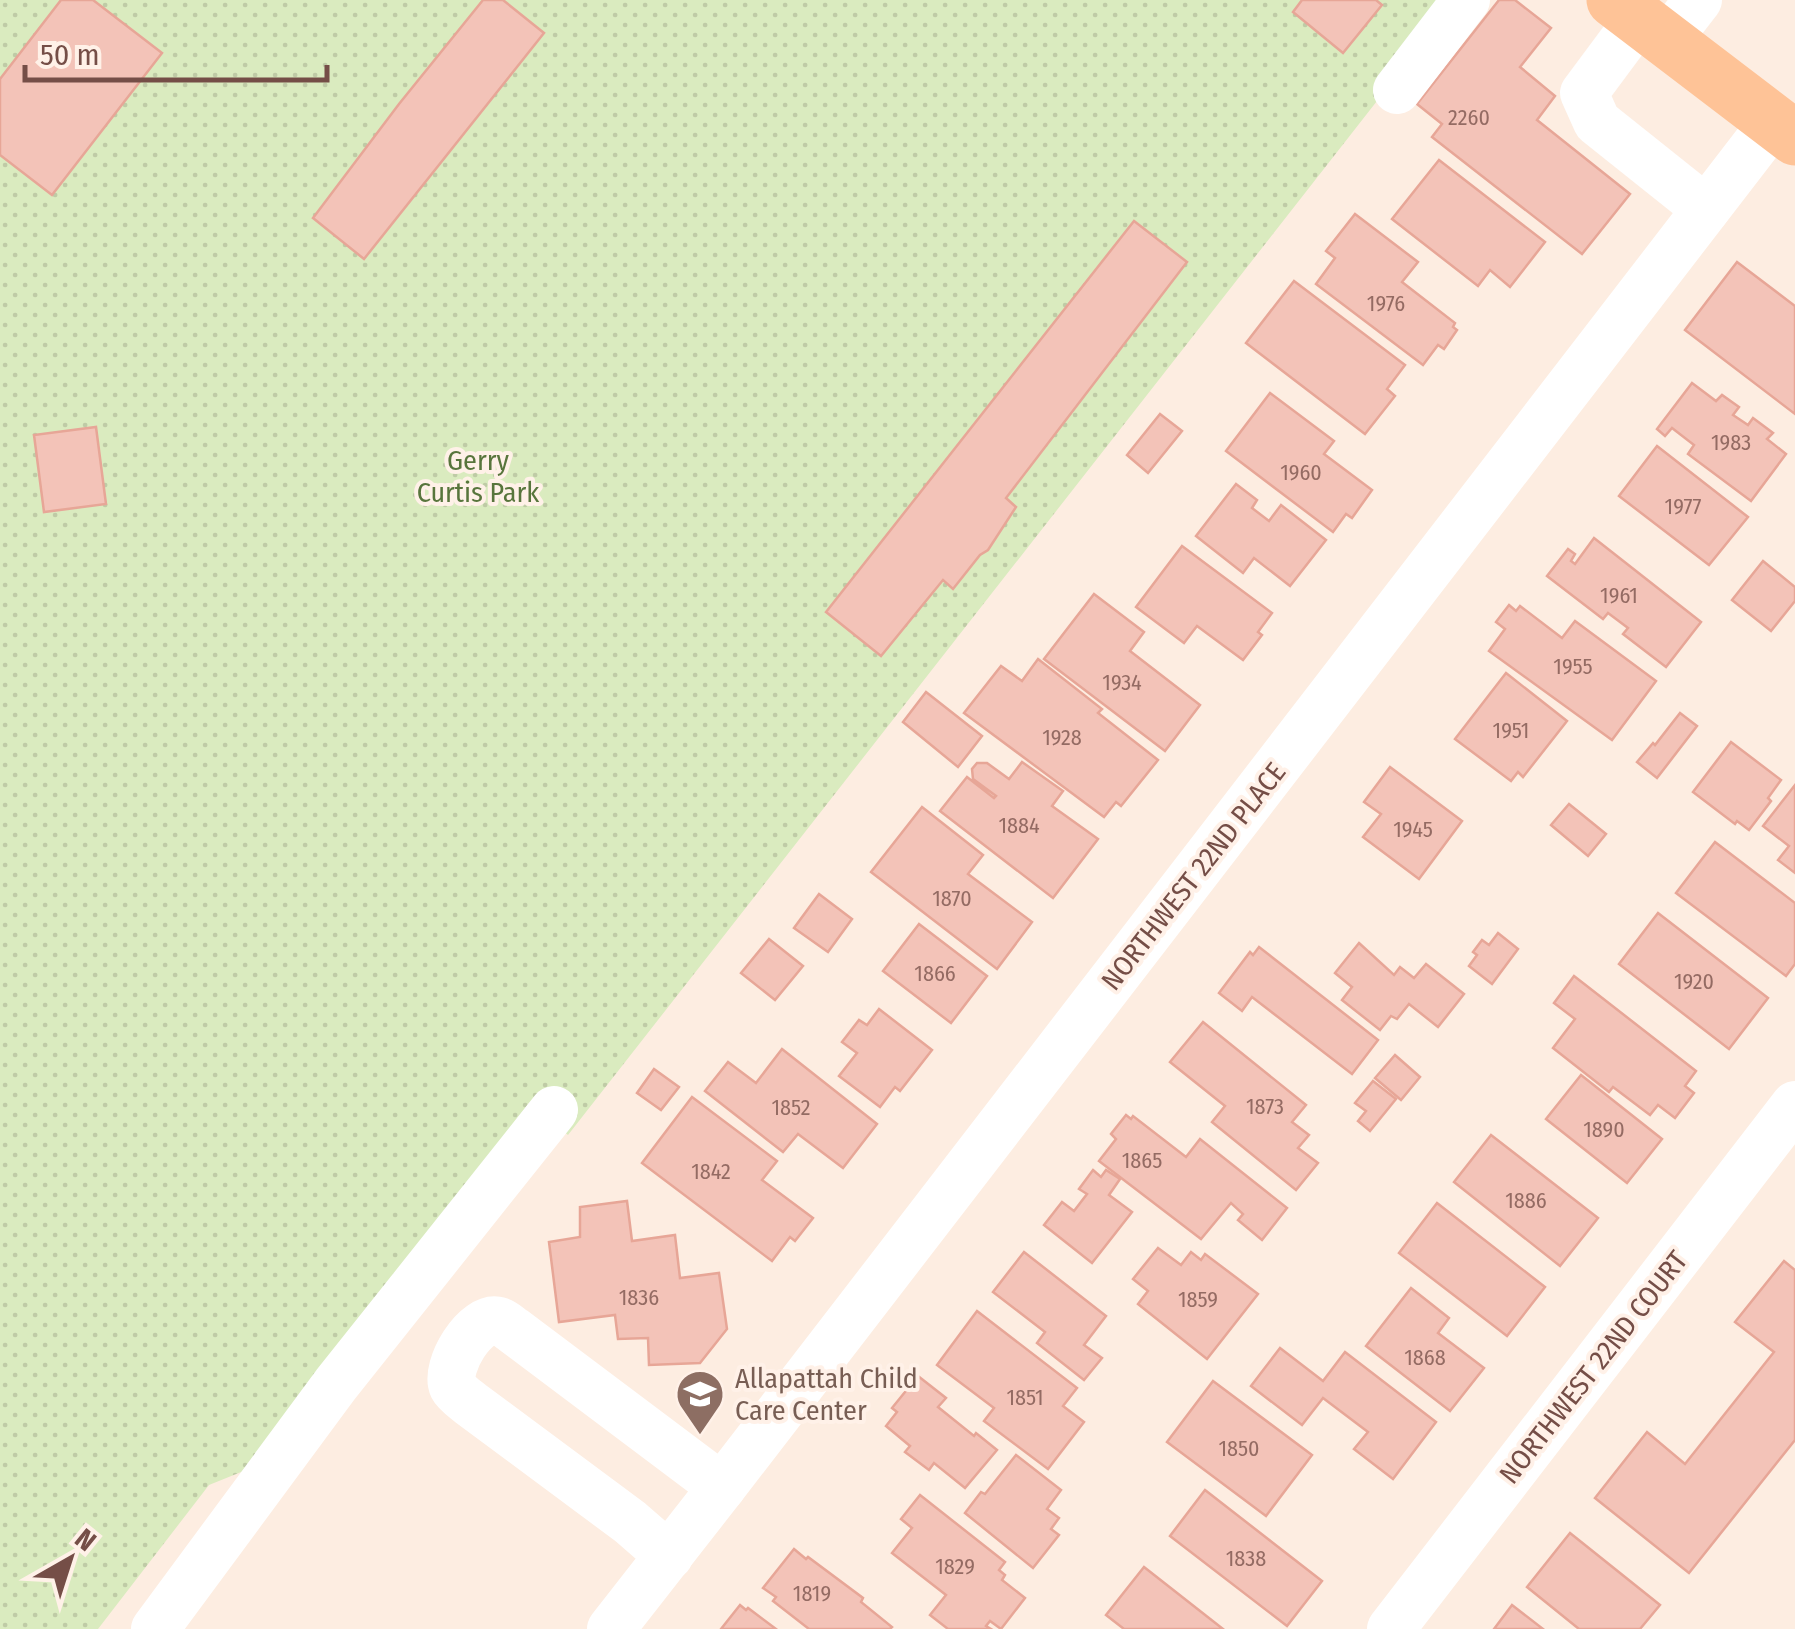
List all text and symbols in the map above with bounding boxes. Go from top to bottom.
scale bar [25,20,328,82]
text: 50 m [40,37,100,73]
house number: 2260 [1448,104,1490,131]
house number: 1976 [1367,290,1405,317]
house number: 1983 [1711,429,1751,456]
park label: Gerry Curtis Park [417,444,540,509]
house number: 1960 [1280,459,1322,486]
house number: 1977 [1665,493,1702,520]
house number: 1961 [1600,582,1638,609]
house number: 1955 [1553,653,1593,680]
house number: 1934 [1102,669,1142,696]
house number: 1951 [1493,717,1529,744]
house number: 1928 [1042,724,1082,751]
street label: NORTHWEST 22ND PLACE [1094,756,1292,996]
house number: 1884 [998,812,1040,839]
house number: 1945 [1393,816,1433,843]
house number: 1870 [932,885,972,912]
house number: 1866 [914,960,956,987]
house number: 1920 [1674,968,1714,995]
house number: 1873 [1246,1093,1284,1120]
house number: 1852 [771,1094,811,1121]
house number: 1890 [1583,1116,1625,1143]
house number: 1865 [1122,1147,1162,1174]
house number: 1842 [691,1158,731,1185]
house number: 1886 [1505,1187,1547,1214]
street label: NORTHWEST 22ND COURT [1492,1245,1694,1490]
house number: 1836 [619,1284,659,1311]
house number: 1859 [1178,1286,1218,1313]
house number: 1868 [1404,1344,1446,1371]
place label: Allapattah Child Care Center [735,1362,918,1427]
school or university icon: Allapattah Child Care Center [674,1368,726,1436]
house number: 1851 [1006,1384,1044,1411]
house number: 1850 [1218,1435,1260,1462]
north arrow [20,1509,120,1609]
text: N [69,1522,102,1558]
house number: 1838 [1226,1545,1266,1572]
house number: 1829 [935,1553,975,1580]
house number: 1819 [793,1580,831,1607]

